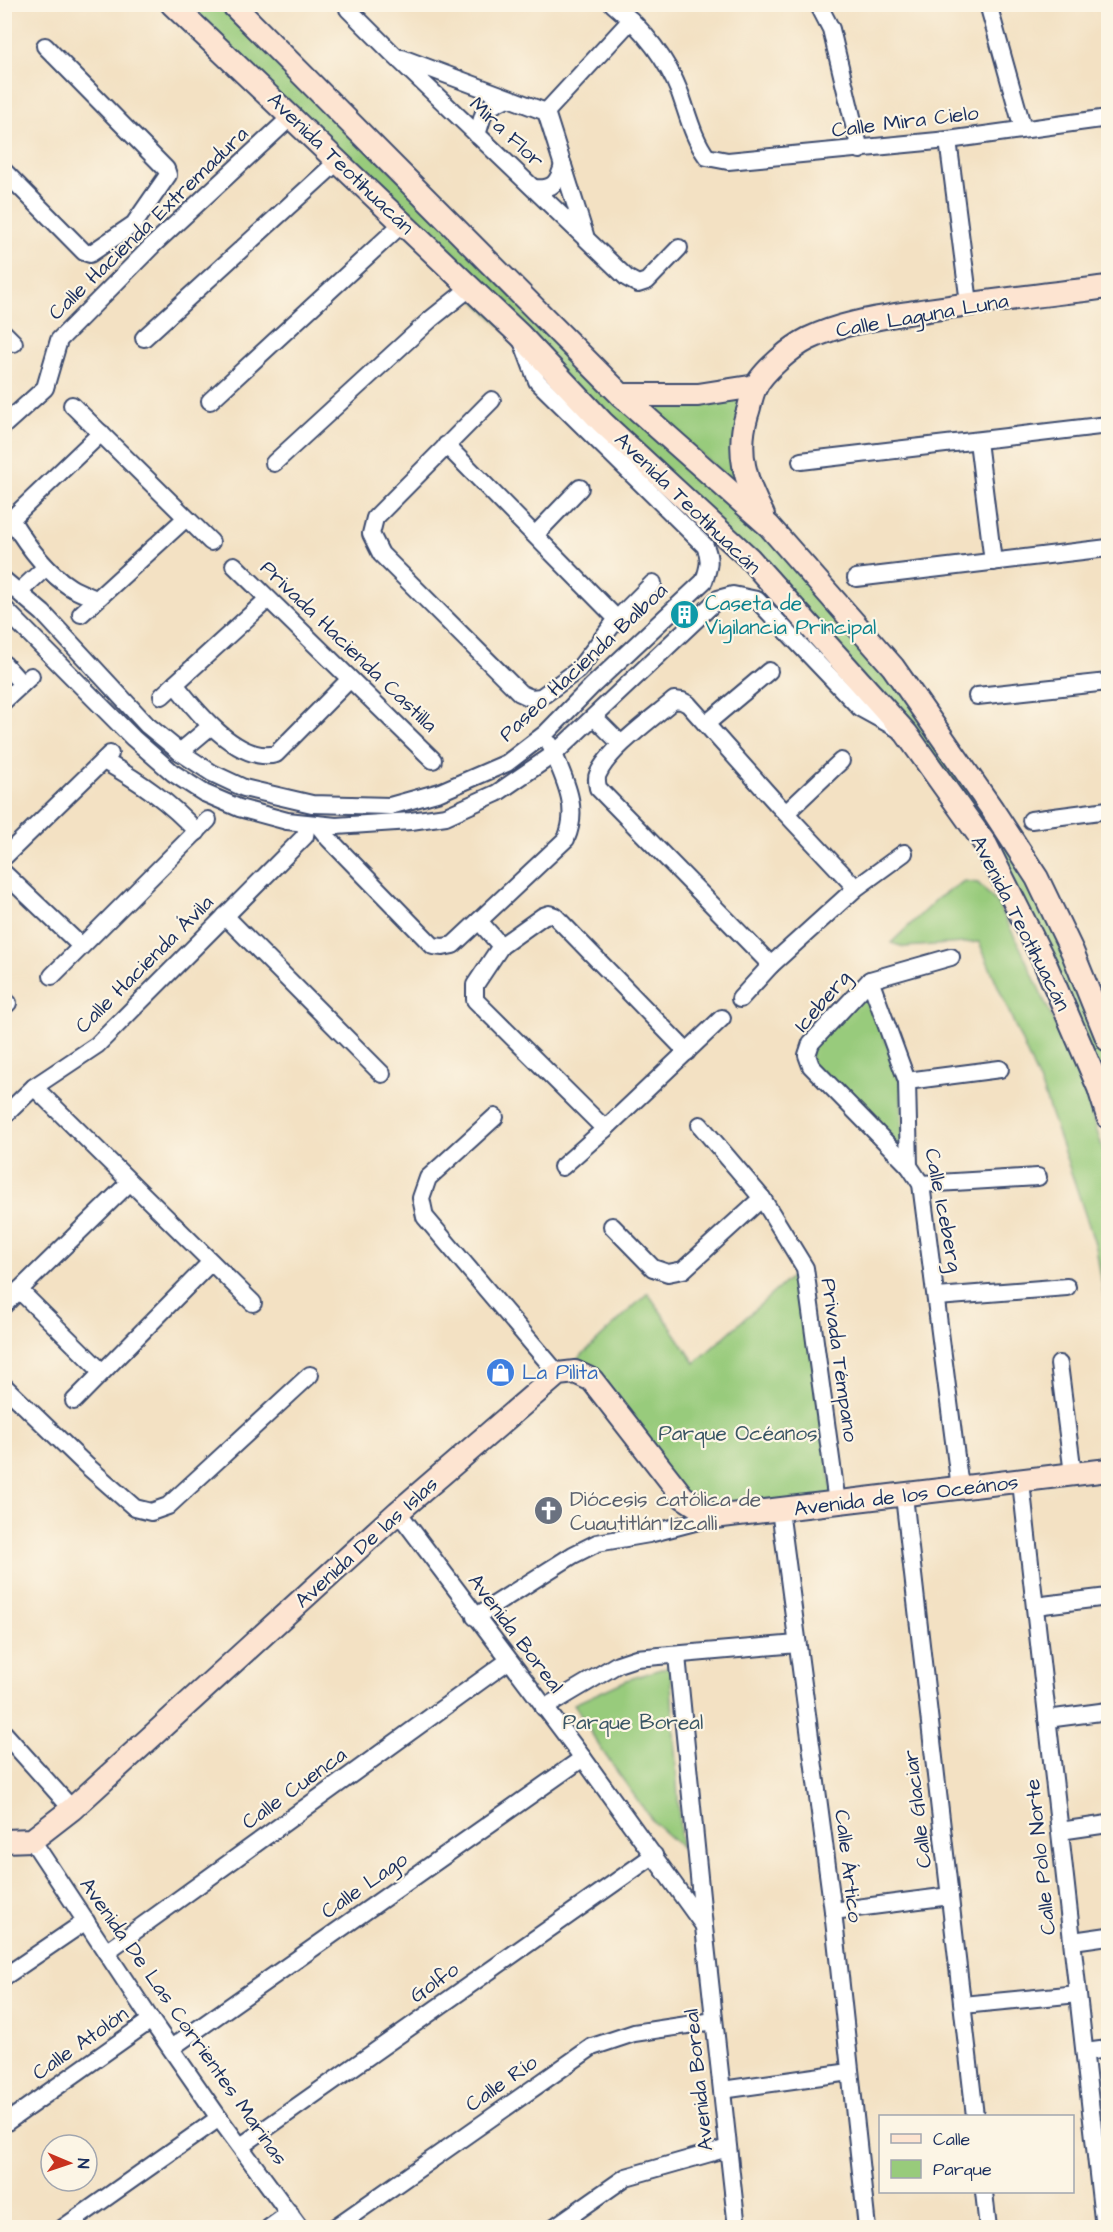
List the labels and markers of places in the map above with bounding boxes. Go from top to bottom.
place label: Caseta de Vigilancia Principal [705,589,876,644]
building icon: Caseta de Vigilancia Principal [668,599,700,631]
shop icon: La Pilita [485,1356,517,1388]
place label: La Pilita [522,1358,598,1387]
place label: Diócesis católica de Cuautitlán Izcalli [570,1485,761,1538]
church icon: Diócesis católica de Cuautitlán Izcalli [533,1495,565,1527]

